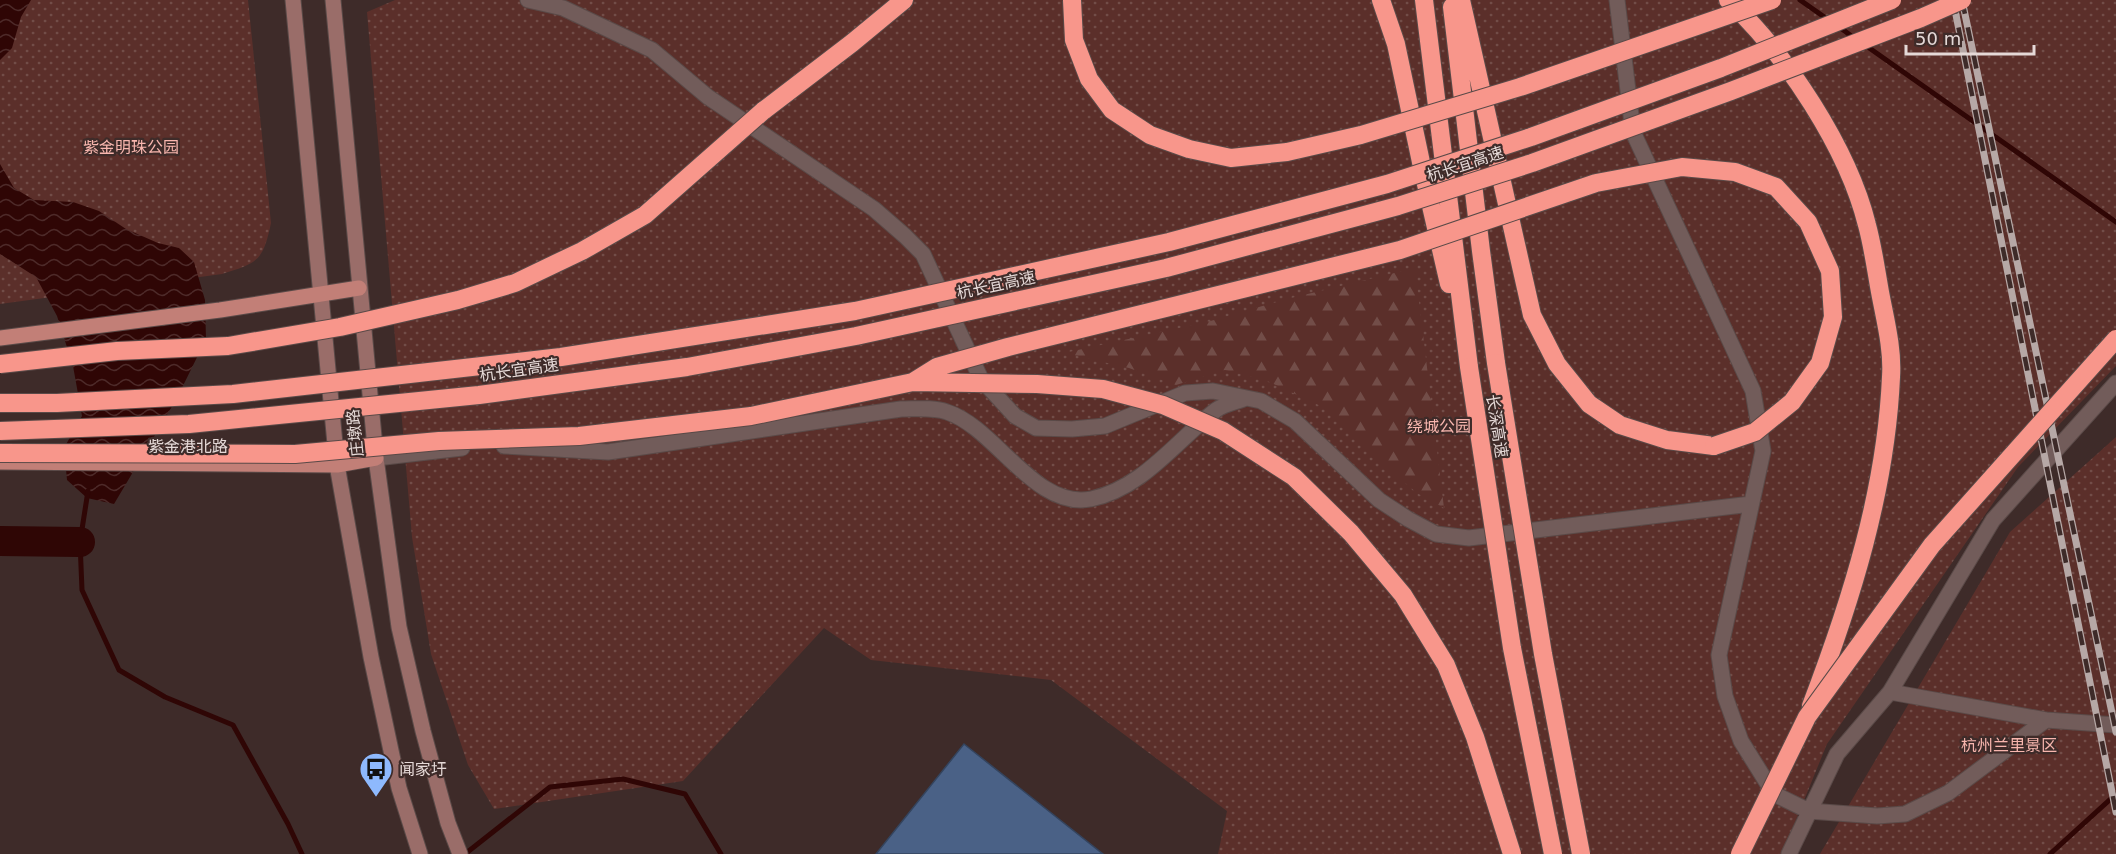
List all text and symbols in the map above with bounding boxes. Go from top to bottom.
scale bar [1906,18,2034,56]
text: 50 m [1915,28,1961,49]
park label: 紫金明珠公园 [83,138,179,157]
street label: 杭长宜高速 [1424,143,1506,185]
street label: 杭长宜高速 [955,267,1037,303]
street label: 杭长宜高速 [478,355,560,385]
street label: 长深高速 [1483,393,1511,459]
street label: 庄墩路 [343,408,367,458]
park label: 绕城公园 [1407,417,1471,436]
street label: 紫金港北路 [148,437,228,456]
park label: 杭州兰里景区 [1961,736,2057,755]
bus stop icon: 闻家圩 [358,751,394,798]
place label: 闻家圩 [399,760,447,779]

